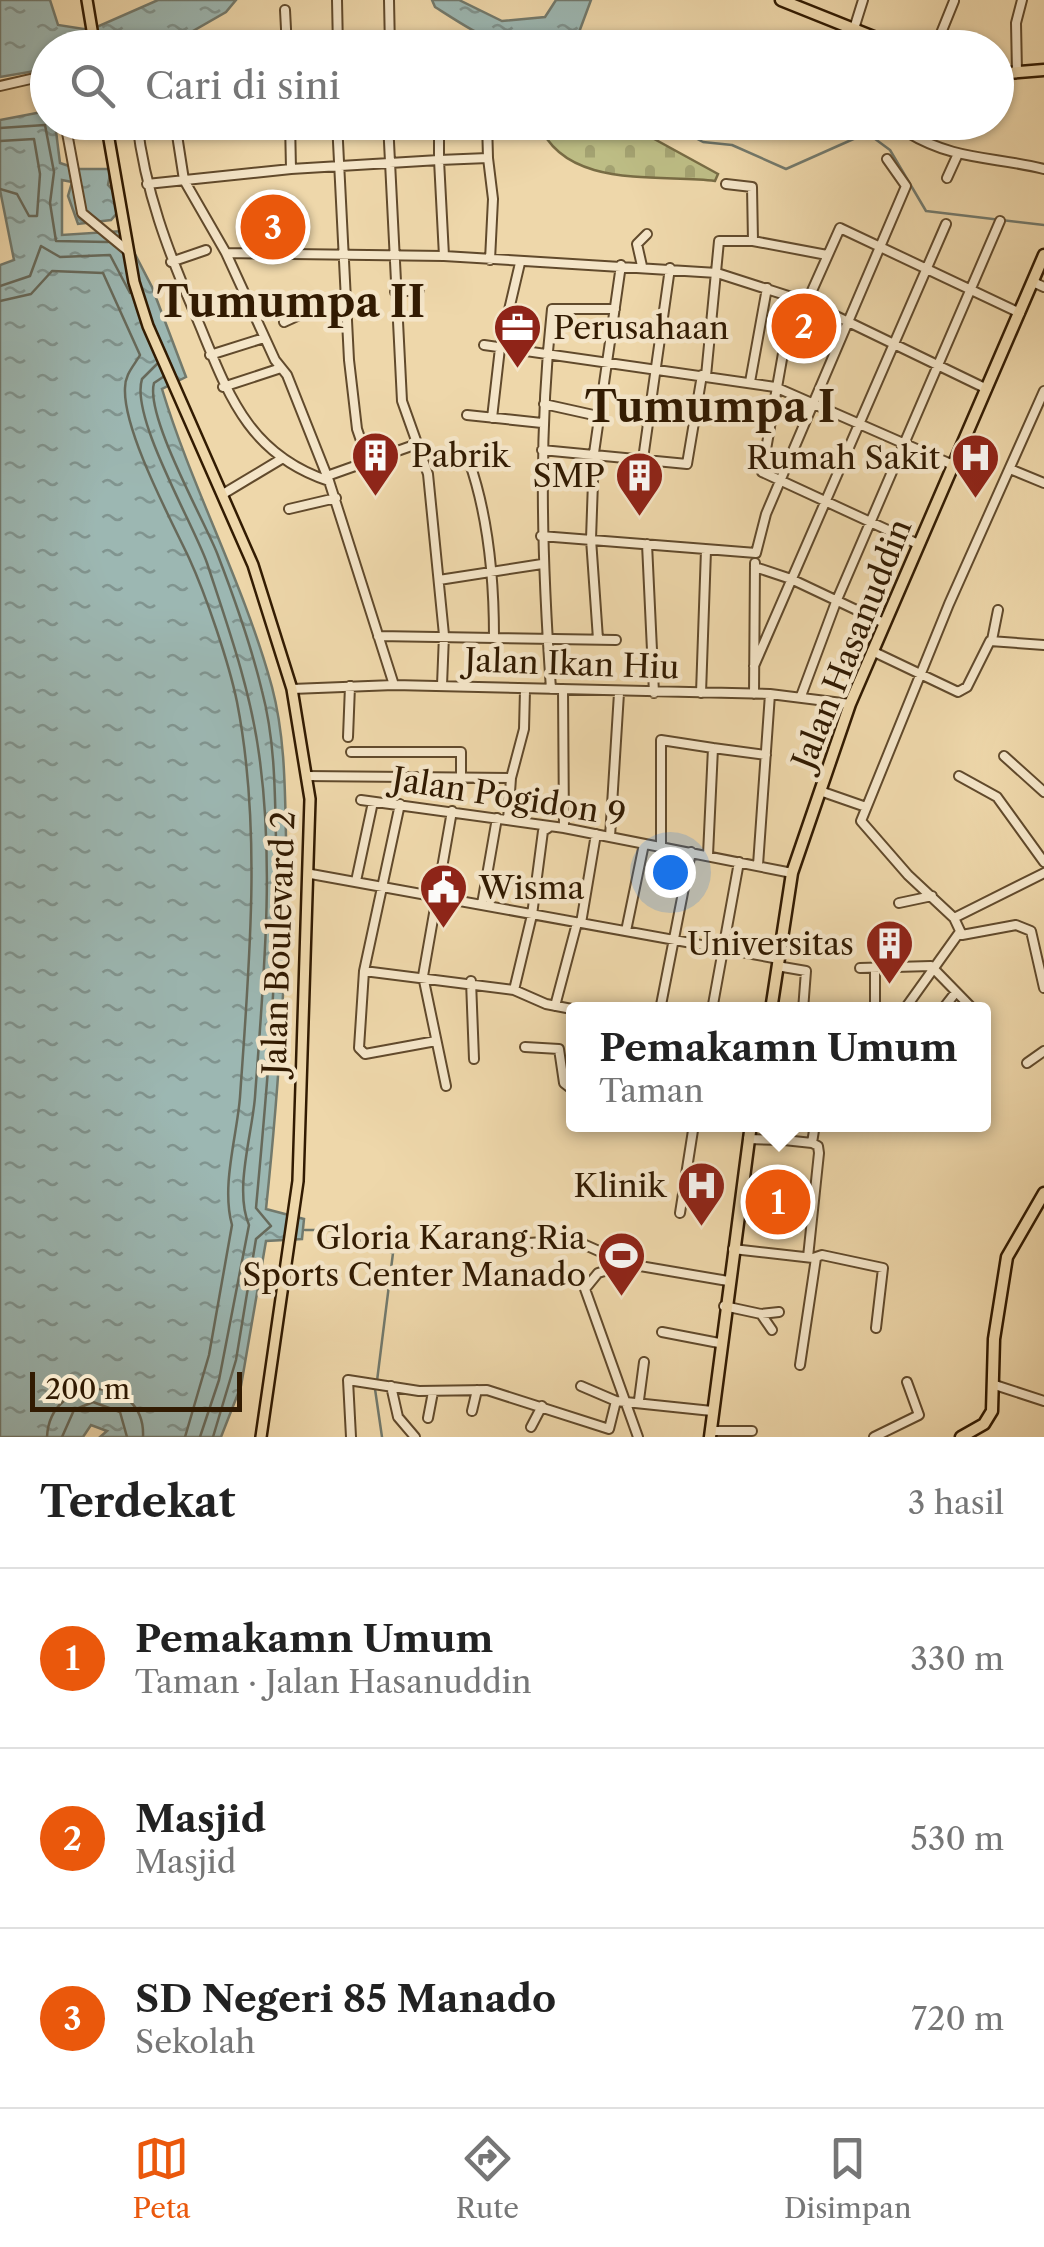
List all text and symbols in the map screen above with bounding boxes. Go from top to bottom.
search box [30,30,1014,140]
icon: search [65,58,120,113]
text: Cari di sini [145,62,340,109]
pin: 3 [240,190,306,264]
district label: Tumumpa II [157,276,425,328]
pin: 2 [772,288,836,364]
office icon: Perusahaan [492,302,544,370]
place label: Perusahaan [553,308,729,347]
district label: Tumumpa I [585,381,835,433]
building icon: Pabrik [350,430,402,498]
hospital icon: Rumah Sakit [949,432,1001,500]
place label: Pabrik [411,436,511,475]
place label: Rumah Sakit [746,438,941,477]
building icon: SMP [614,450,666,518]
place label: SMP [532,456,605,495]
street label: Jalan Hasanuddin [782,513,919,779]
street label: Jalan Ikan Hiu [459,640,680,687]
street label: Jalan Pogidon 9 [385,758,629,834]
street label: Jalan Boulevard 2 [254,810,303,1081]
your location [645,847,696,898]
public building icon: Wisma [418,862,470,930]
place label: Wisma [478,868,584,907]
building icon: Universitas [863,918,915,986]
place label: Universitas [687,924,854,963]
popup [566,1002,991,1132]
text: Pemakamn Umum [599,1024,958,1071]
text: Taman [599,1071,704,1110]
hospital icon: Klinik [675,1160,727,1228]
pin: 1 [746,1164,810,1240]
place label: Klinik [574,1166,667,1205]
place label: Gloria Karang Ria Sports Center Manado [242,1218,586,1294]
sports icon: Gloria Karang Ria Sports Center Manado [595,1230,647,1298]
scale bar [30,1367,242,1412]
text: 200 m [45,1372,130,1406]
text: Terdekat [40,1476,235,1528]
text: 3 hasil [908,1483,1004,1522]
text: Pemakamn Umum [135,1615,493,1662]
text: 1 [65,1639,80,1678]
text: 330 m [910,1639,1004,1678]
text: Taman · Jalan Hasanuddin [135,1662,532,1701]
text: Masjid [135,1795,266,1842]
text: 2 [63,1819,82,1858]
text: 530 m [910,1819,1004,1858]
text: Masjid [135,1842,236,1881]
text: SD Negeri 85 Manado [135,1975,556,2022]
text: 3 [63,1999,82,2038]
text: 720 m [911,1999,1004,2038]
text: Sekolah [135,2022,255,2061]
tab: Peta [133,2131,191,2225]
tab: Rute [456,2131,519,2225]
tab: Disimpan [784,2131,912,2225]

